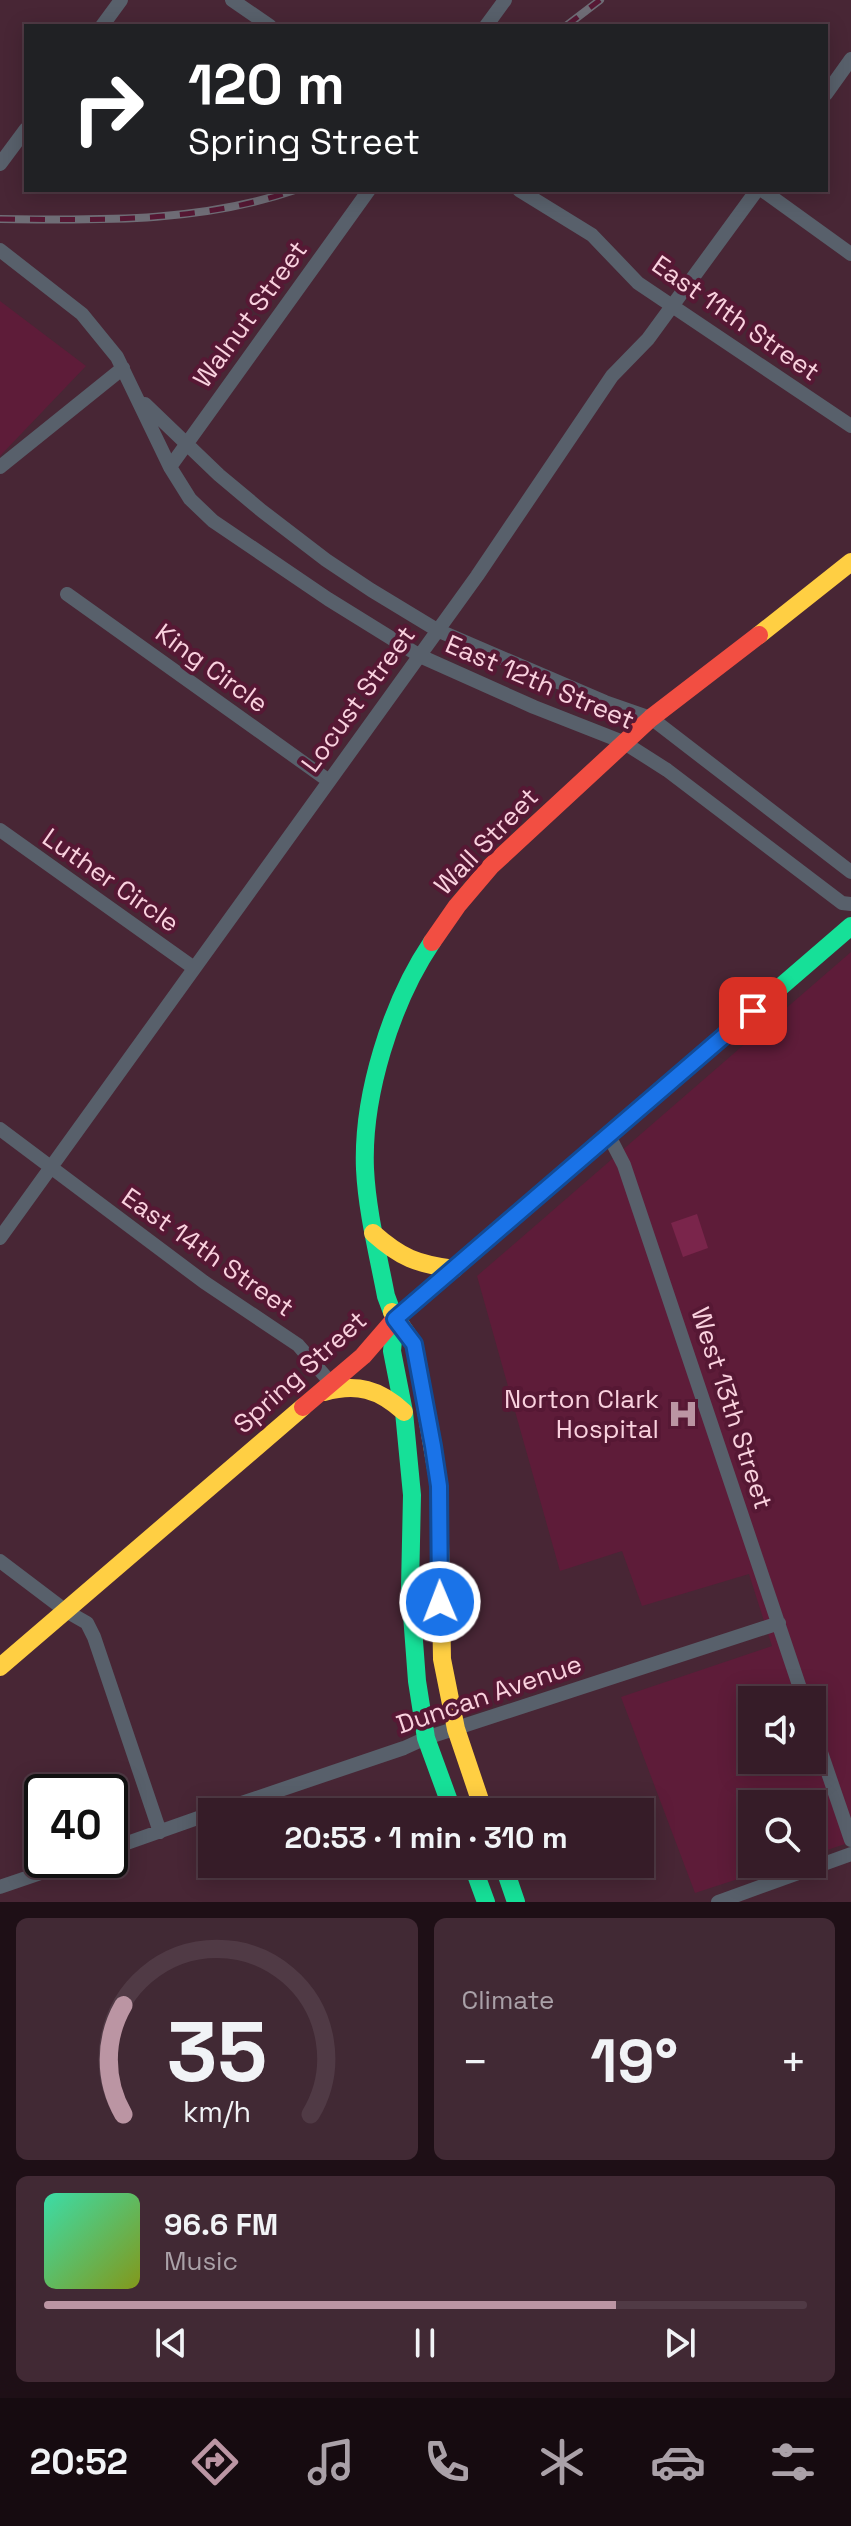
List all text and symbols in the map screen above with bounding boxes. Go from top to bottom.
text: 120 m [188,49,345,120]
icon: right [56,56,160,160]
text: Spring Street [188,119,420,165]
street label: Walnut Street [185,234,315,394]
street label: East 11th Street [645,247,827,389]
street label: King Circle [149,616,275,720]
street label: Locust Street [293,619,423,779]
street label: East 12th Street [440,627,640,737]
street label: Wall Street [426,780,546,902]
street label: Luther Circle [36,820,186,940]
pin [719,977,787,1045]
icon: arrive [731,989,775,1033]
street label: East 14th Street [115,1180,301,1324]
street label: Spring Street [226,1303,374,1441]
street label: West 13th Street [683,1303,781,1513]
place label: Norton Clark Hospital [504,1382,659,1446]
hospital icon: Norton Clark Hospital [666,1397,700,1431]
position arrow [398,1560,482,1644]
street label: Duncan Avenue [392,1646,586,1742]
map controls [738,1686,826,1878]
button: sound [738,1686,826,1774]
speed limit sign: 40 [24,1774,128,1878]
button: search [738,1790,826,1878]
text: 20:53 · 1 min · 310 m [284,1818,568,1857]
text: Climate [462,1983,554,2017]
text: 35 [166,1999,267,2105]
text: 19° [590,2023,678,2100]
text: − [462,2034,489,2090]
text: + [780,2034,807,2090]
text: km/h [183,2094,251,2130]
text: 96.6 FM [164,2205,278,2244]
text: Music [164,2244,238,2278]
icon: previous [149,2321,193,2365]
icon: pause [403,2321,447,2365]
icon: next [658,2321,702,2365]
icon: directions [187,2434,243,2490]
icon: music [303,2434,359,2490]
icon: phone [419,2434,475,2490]
icon: climate [534,2434,590,2490]
icon: car [650,2434,706,2490]
icon: filters [765,2434,821,2490]
text: 20:52 [30,2439,128,2485]

